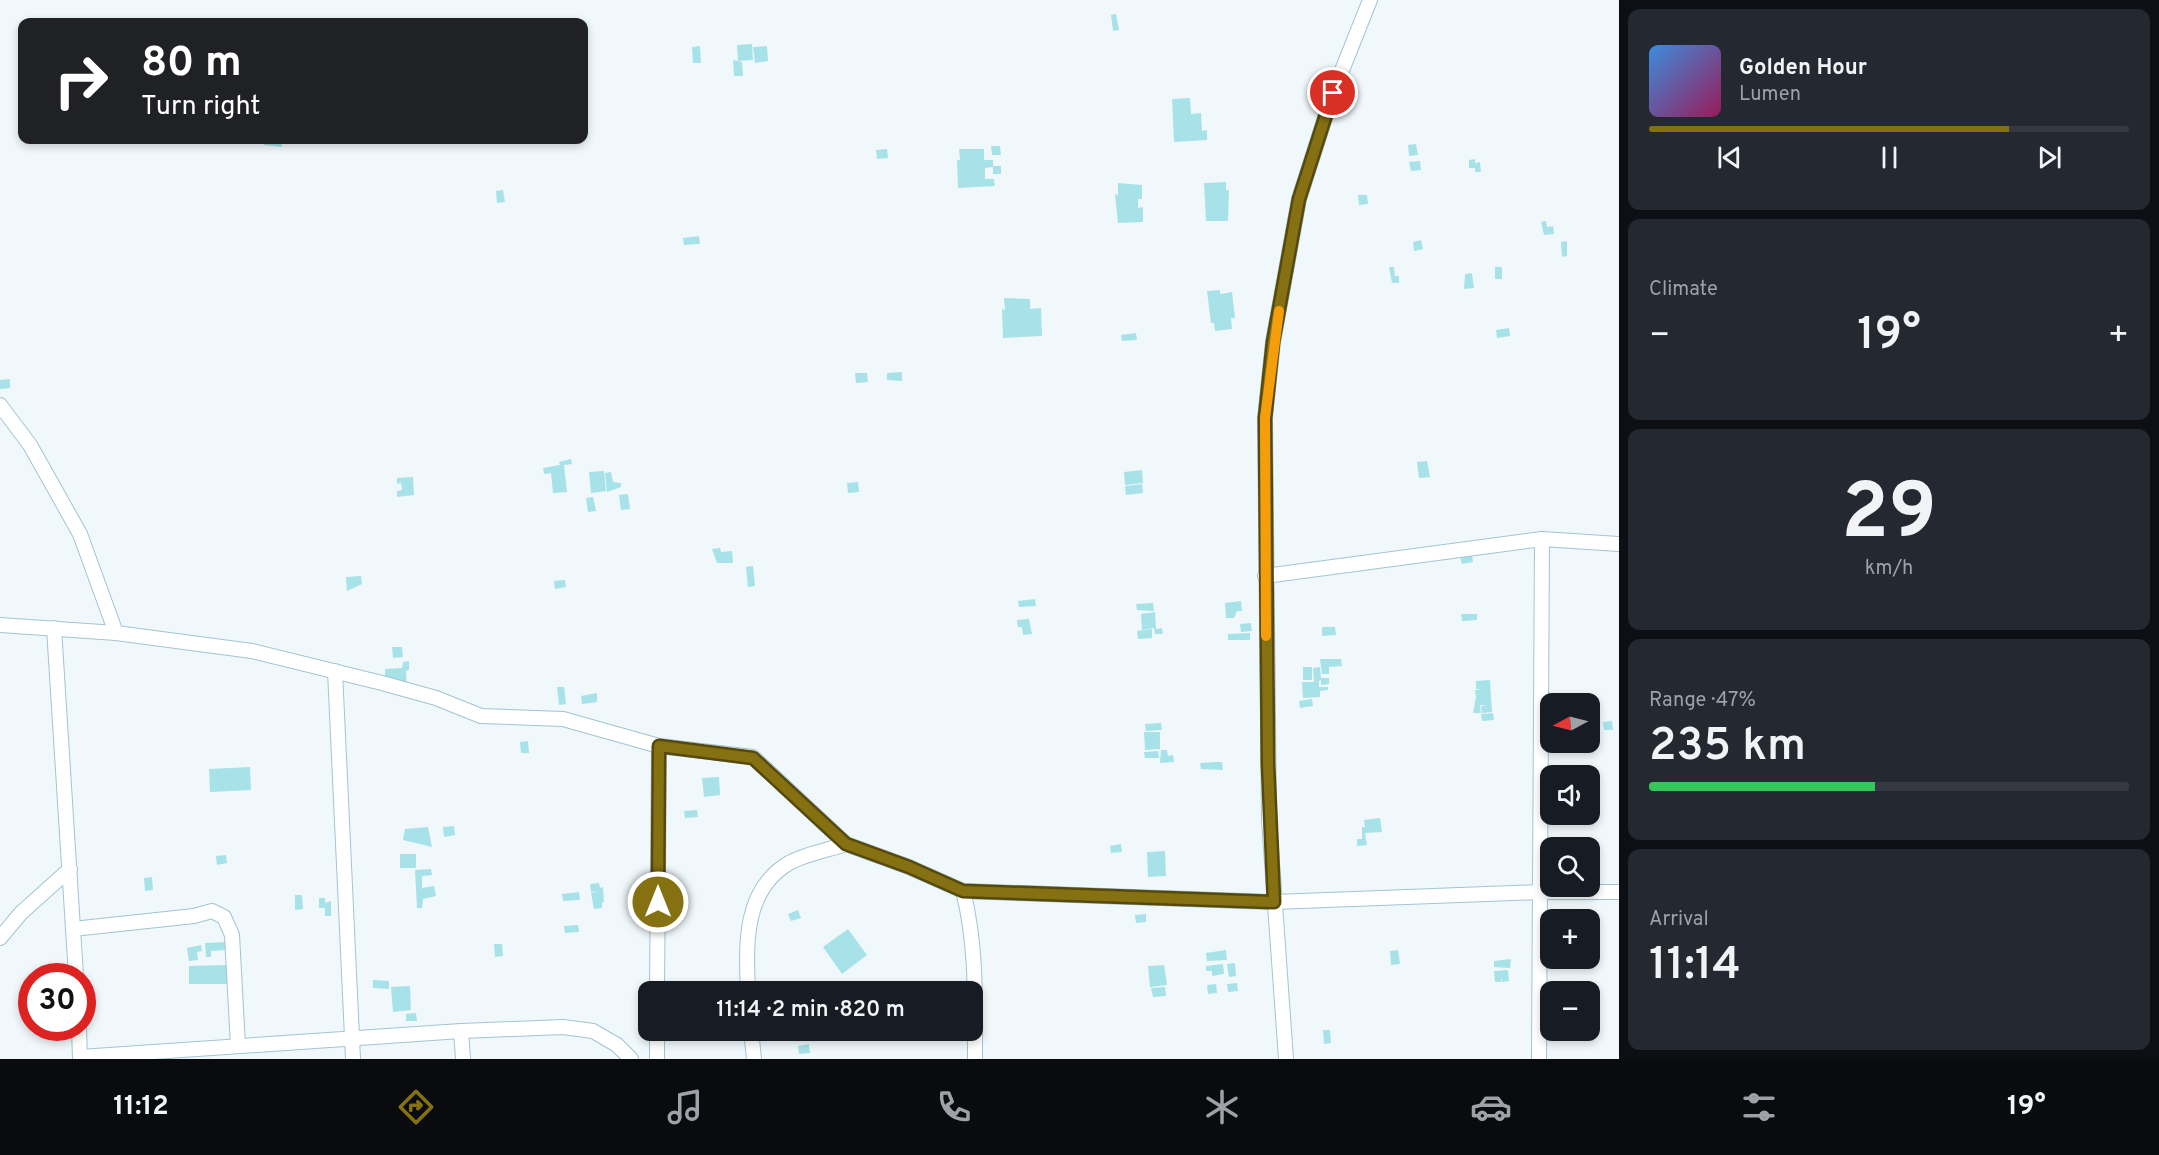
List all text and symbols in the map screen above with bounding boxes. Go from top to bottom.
text: 80 m [141,38,242,91]
icon: right [42,42,120,120]
text: Golden Hour [1739,55,1867,82]
pin [1307,67,1358,118]
icon: arrive [1316,76,1349,109]
text: Lumen [1739,82,1801,108]
text: Turn right [141,90,260,124]
icon: previous [1713,141,1746,174]
icon: pause [1873,141,1906,174]
icon: next [2033,141,2066,174]
text: Climate [1649,277,1718,303]
text: 19° [1857,308,1921,365]
text: − [1649,316,1670,358]
text: + [2108,316,2129,358]
text: 29 [1841,467,1937,566]
text: km/h [1865,556,1913,582]
text: Range · 47% [1649,688,1756,714]
north arrow [1540,693,1600,753]
map controls [1540,693,1600,1041]
text: 235 km [1649,719,1806,776]
button: sound [1540,765,1600,825]
button: search [1540,837,1600,897]
position arrow [626,870,690,934]
text: Arrival [1649,907,1709,933]
button: + [1540,909,1600,969]
text: 11:14 [1649,938,1741,995]
speed limit sign: 30 [18,963,96,1041]
button: − [1540,981,1600,1041]
text: 11:14 · 2 min · 820 m [716,997,905,1024]
icon: directions [395,1086,437,1128]
icon: music [664,1086,706,1128]
icon: phone [933,1086,975,1128]
icon: climate [1201,1086,1243,1128]
icon: car [1470,1086,1512,1128]
icon: filters [1738,1086,1780,1128]
text: 11:12 [113,1090,169,1124]
text: 19° [2007,1090,2046,1124]

